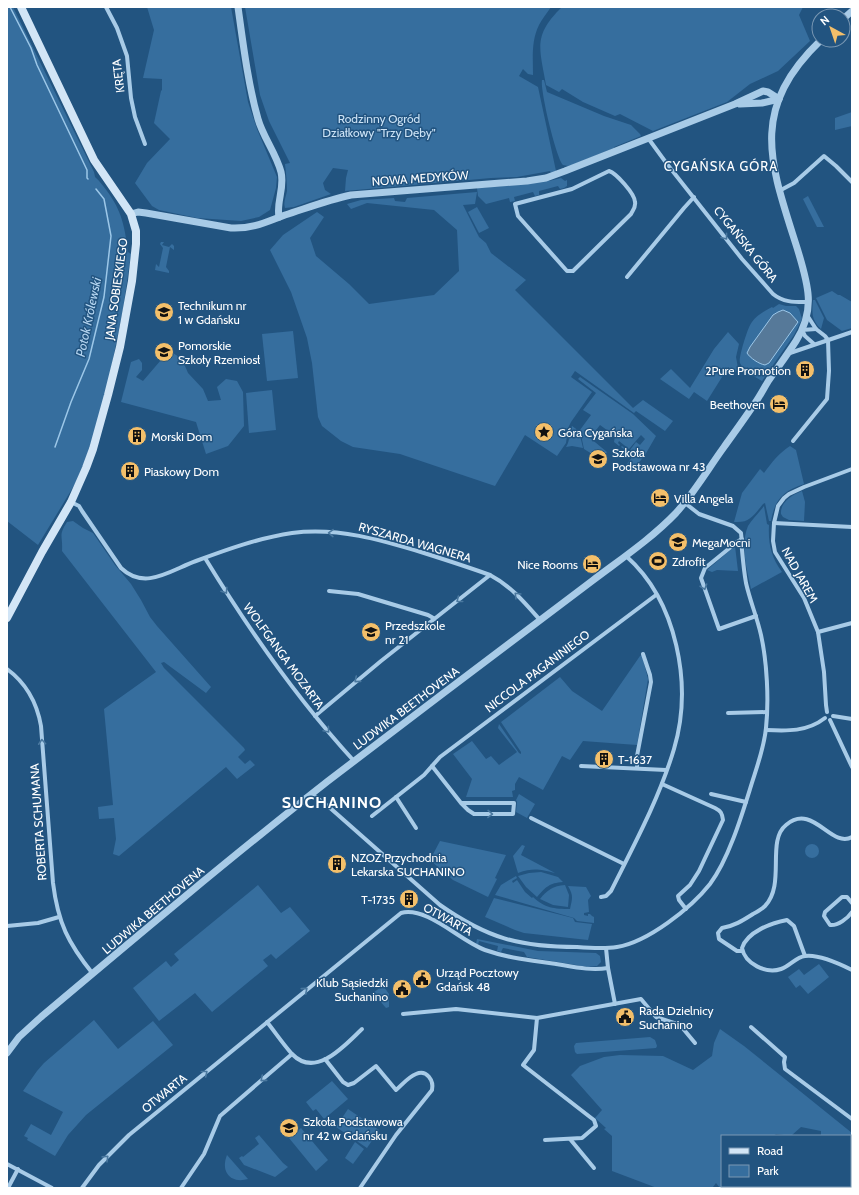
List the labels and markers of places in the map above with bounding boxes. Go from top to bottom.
place label: Technikum nr 1 w Gdańsku [178,298,246,327]
school or university icon: Technikum nr 1 w Gdańsku [153,301,175,323]
place label: Pomorskie Szkoły Rzemiosł [178,338,260,367]
school or university icon: Pomorskie Szkoły Rzemiosł [153,341,175,363]
building icon: 2Pure Promotion [794,359,816,381]
place label: 2Pure Promotion [705,363,791,378]
hotel icon: Beethoven [768,393,790,415]
place label: Beethoven [710,397,765,412]
place icon: Góra Cygańska [533,421,555,443]
building icon: Morski Dom [126,425,148,447]
place label: Góra Cygańska [558,425,633,440]
place label: Morski Dom [151,429,212,444]
place label: Szkoła Podstawowa nr 43 [612,445,706,474]
school or university icon: Szkoła Podstawowa nr 43 [587,448,609,470]
building icon: Piaskowy Dom [119,460,141,482]
place label: Piaskowy Dom [144,464,219,479]
hotel icon: Villa Angela [649,487,671,509]
place label: Villa Angela [674,491,734,506]
school or university icon: MegaMocni [667,531,689,553]
place label: MegaMocni [692,535,750,550]
sports icon: Zdrofit [647,550,669,572]
hotel icon: Nice Rooms [581,553,603,575]
place label: Zdrofit [672,554,706,569]
place label: Nice Rooms [517,557,578,572]
place label: Przedszkole nr 21 [385,618,445,647]
school or university icon: Przedszkole nr 21 [360,621,382,643]
building icon: T-1637 [593,748,615,770]
place label: T-1637 [618,752,652,767]
place label: NZOZ Przychodnia Lekarska SUCHANINO [351,850,465,879]
building icon: NZOZ Przychodnia Lekarska SUCHANINO [326,853,348,875]
building icon: T-1735 [398,888,420,910]
place label: T-1735 [361,892,395,907]
place label: Urząd Pocztowy Gdańsk 48 [436,965,519,994]
public building icon: Urząd Pocztowy Gdańsk 48 [411,968,433,990]
place label: Klub Sąsiedzki Suchanino [316,975,388,1004]
public building icon: Klub Sąsiedzki Suchanino [391,978,413,1000]
place label: Rada Dzielnicy Suchanino [639,1003,714,1032]
public building icon: Rada Dzielnicy Suchanino [614,1006,636,1028]
place label: Szkoła Podstawowa nr 42 w Gdańsku [303,1114,403,1143]
school or university icon: Szkoła Podstawowa nr 42 w Gdańsku [278,1117,300,1139]

